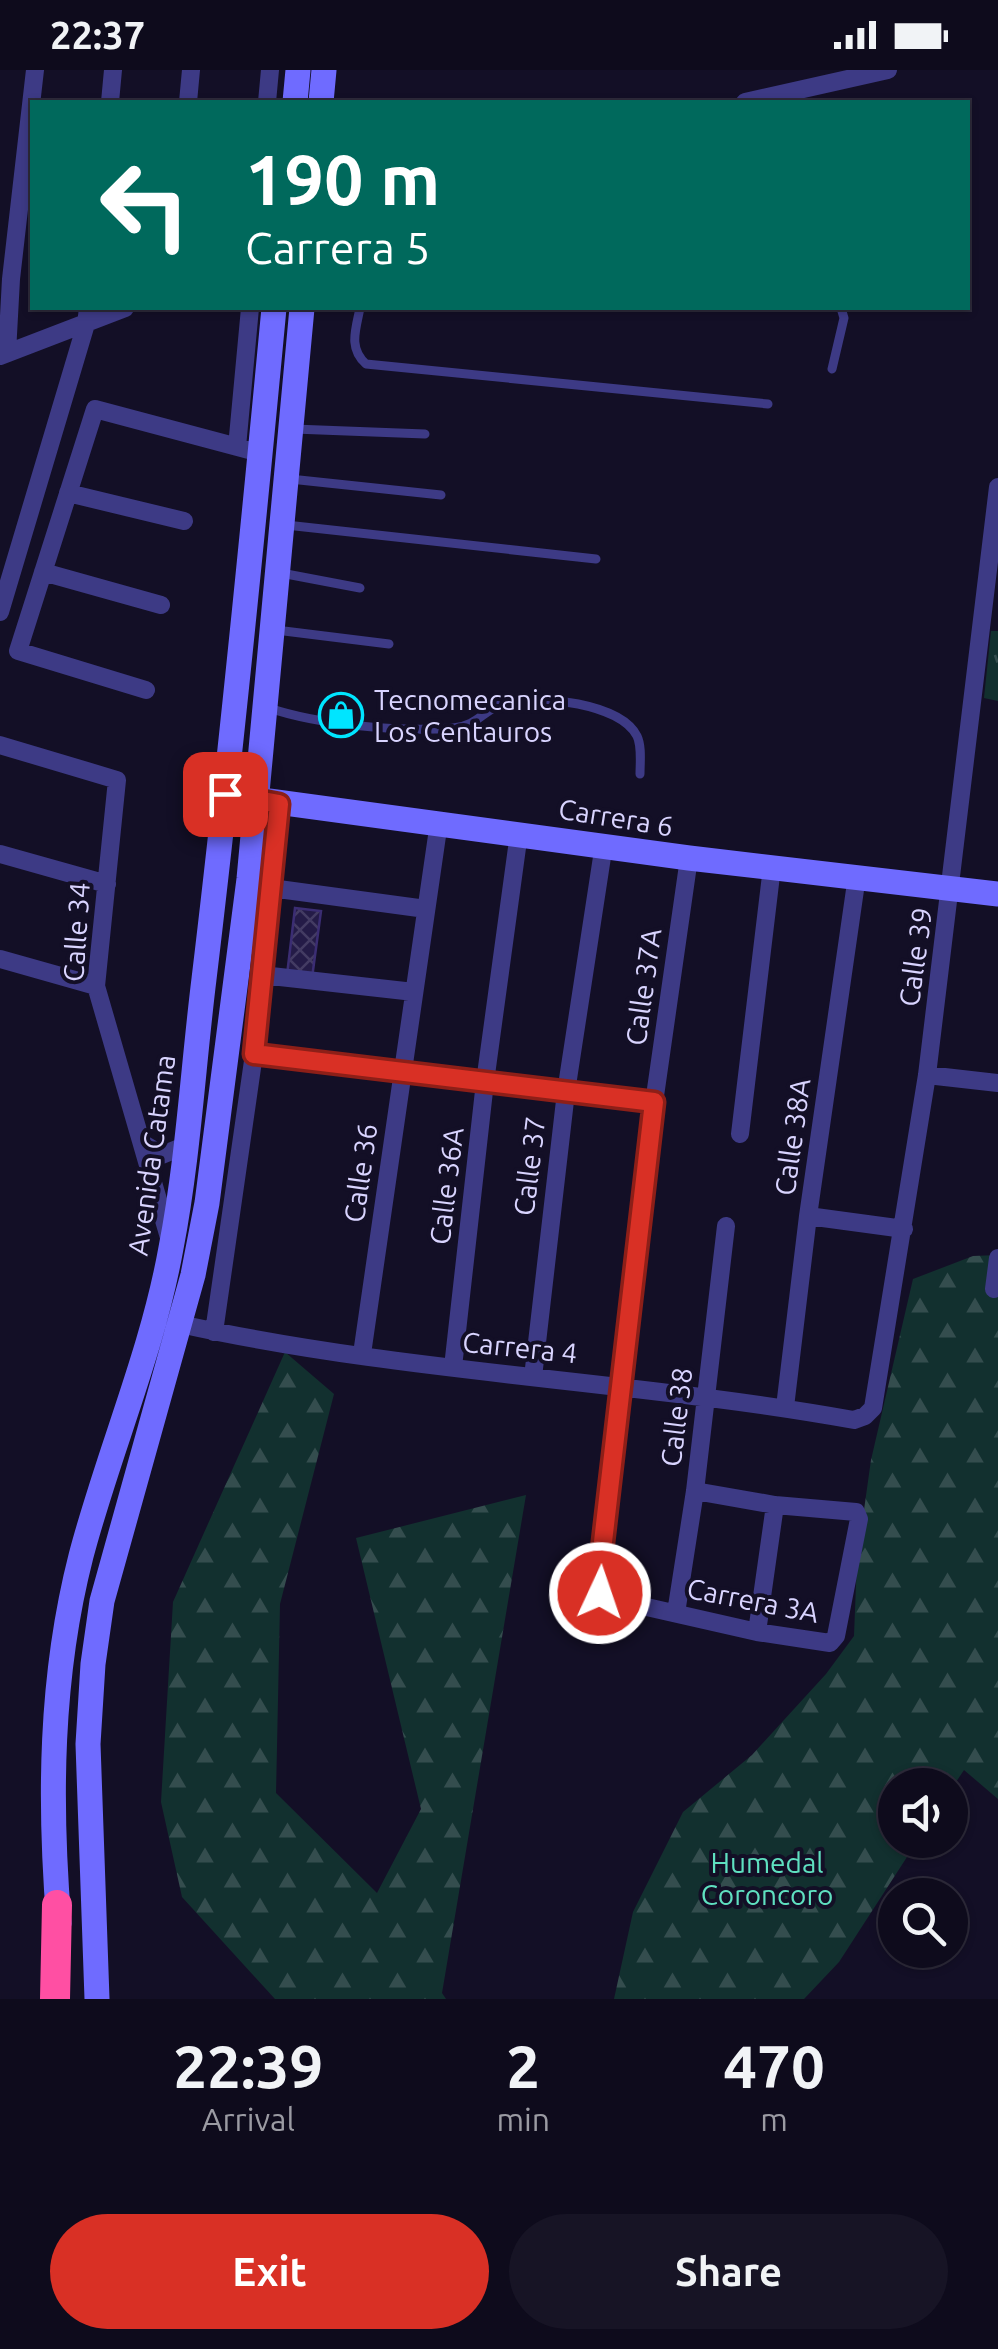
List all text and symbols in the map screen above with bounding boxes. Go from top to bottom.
text: 22:37 [50,14,145,56]
icon: left [80,140,210,270]
text: 190 m [245,140,440,218]
text: Carrera 5 [245,222,431,273]
place label: Tecnomecanica Los Centauros [374,684,566,747]
shop icon: Tecnomecanica Los Centauros [318,692,364,738]
pin [183,752,268,837]
icon: arrive [198,767,253,822]
street label: Carrera 6 [557,793,675,841]
street label: Calle 34 [57,881,95,983]
street label: Calle 39 [893,905,937,1009]
street label: Calle 37A [619,926,667,1048]
street label: Avenida Catama [122,1053,180,1257]
street label: Calle 38A [768,1076,816,1198]
street label: Calle 37 [508,1115,550,1217]
street label: Calle 36 [338,1121,382,1225]
street label: Calle 36A [423,1126,469,1246]
street label: Carrera 4 [461,1326,579,1368]
street label: Calle 38 [655,1366,697,1468]
position arrow [548,1541,652,1645]
street label: Carrera 3A [684,1572,822,1628]
map controls [878,1768,968,1968]
button: sound [878,1768,968,1858]
park label: Humedal Coroncoro [701,1847,833,1910]
button: search [878,1878,968,1968]
text: 22:39 [173,2032,323,2099]
text: 2 [506,2032,540,2099]
text: 470 [723,2032,825,2099]
text: Arrival [202,2101,295,2137]
text: min [496,2101,550,2137]
text: m [760,2101,788,2137]
button: Exit [50,2214,489,2329]
button: Share [509,2214,948,2329]

